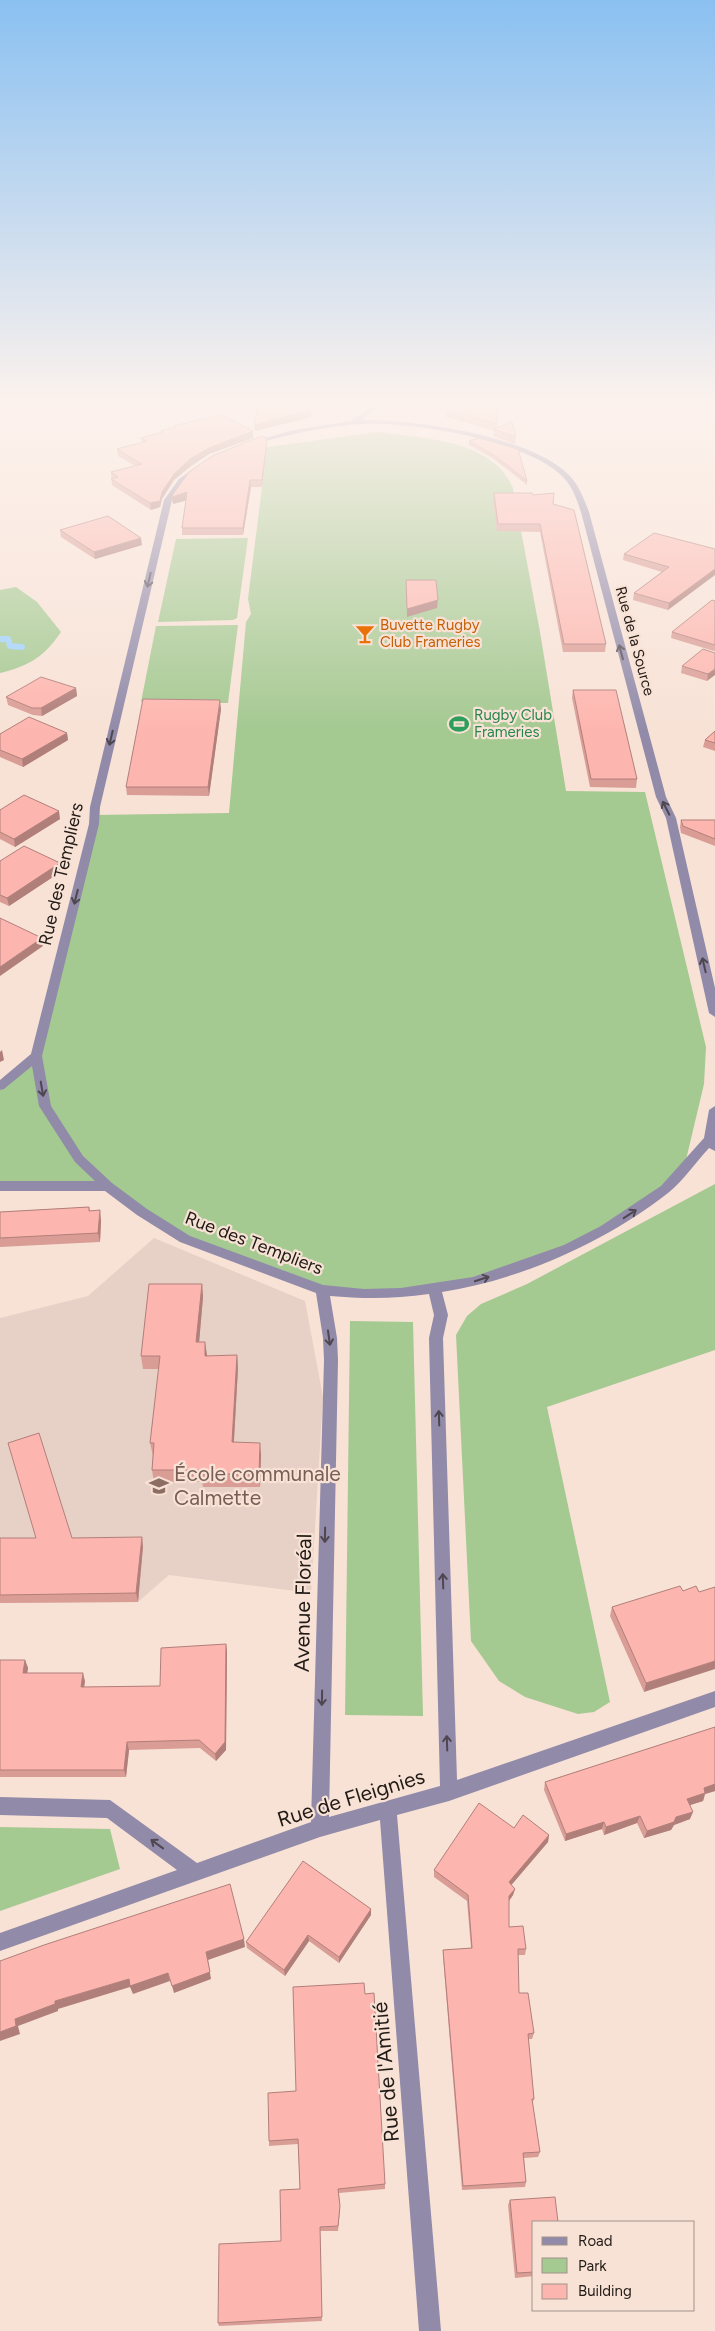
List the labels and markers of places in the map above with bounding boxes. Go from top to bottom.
place label: Buvette Rugby Club Frameries [380,616,480,651]
bar icon: Buvette Rugby Club Frameries [354,623,376,645]
place label: Rugby Club Frameries [474,706,552,741]
sports icon: Rugby Club Frameries [448,713,470,735]
place label: École communale Calmette [174,1461,341,1510]
school or university icon: École communale Calmette [148,1475,170,1497]

